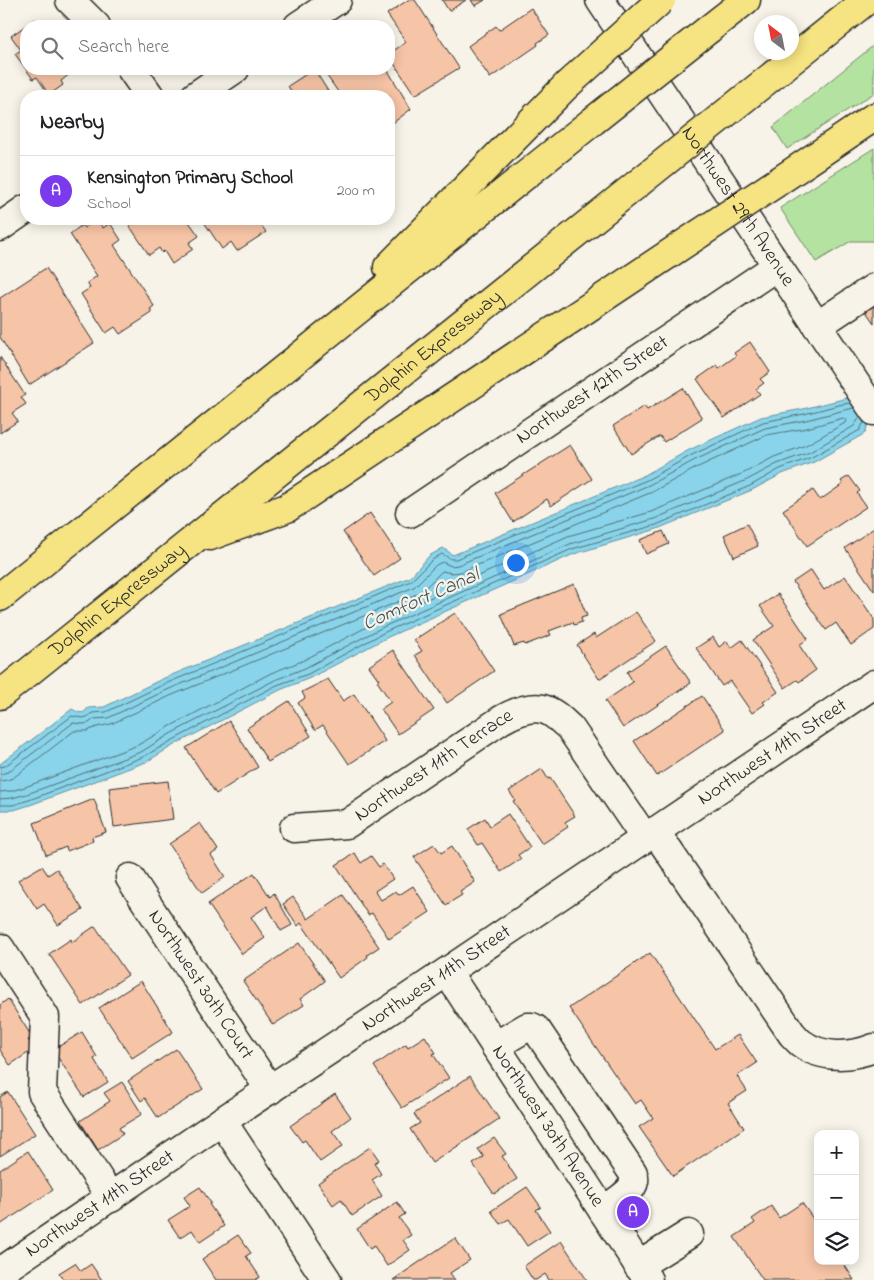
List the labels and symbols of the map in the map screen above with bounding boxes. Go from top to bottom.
north arrow [754,15,799,60]
street label: Northwest 29th Avenue [674,120,802,292]
street label: Dolphin Expressway [358,283,509,412]
street label: Northwest 12th Street [510,328,675,452]
street label: Dolphin Expressway [42,536,193,665]
your location [503,550,529,576]
water label: Comfort Canal [358,560,486,639]
street label: Northwest 11th Street [692,691,853,813]
street label: Northwest 11th Terrace [349,701,518,829]
street label: Northwest 30th Court [140,904,261,1066]
street label: Northwest 11th Street [356,918,517,1039]
street label: Northwest 30th Avenue [484,1039,611,1213]
street label: Northwest 11th Street [20,1143,181,1265]
pin: A [617,1193,649,1231]

